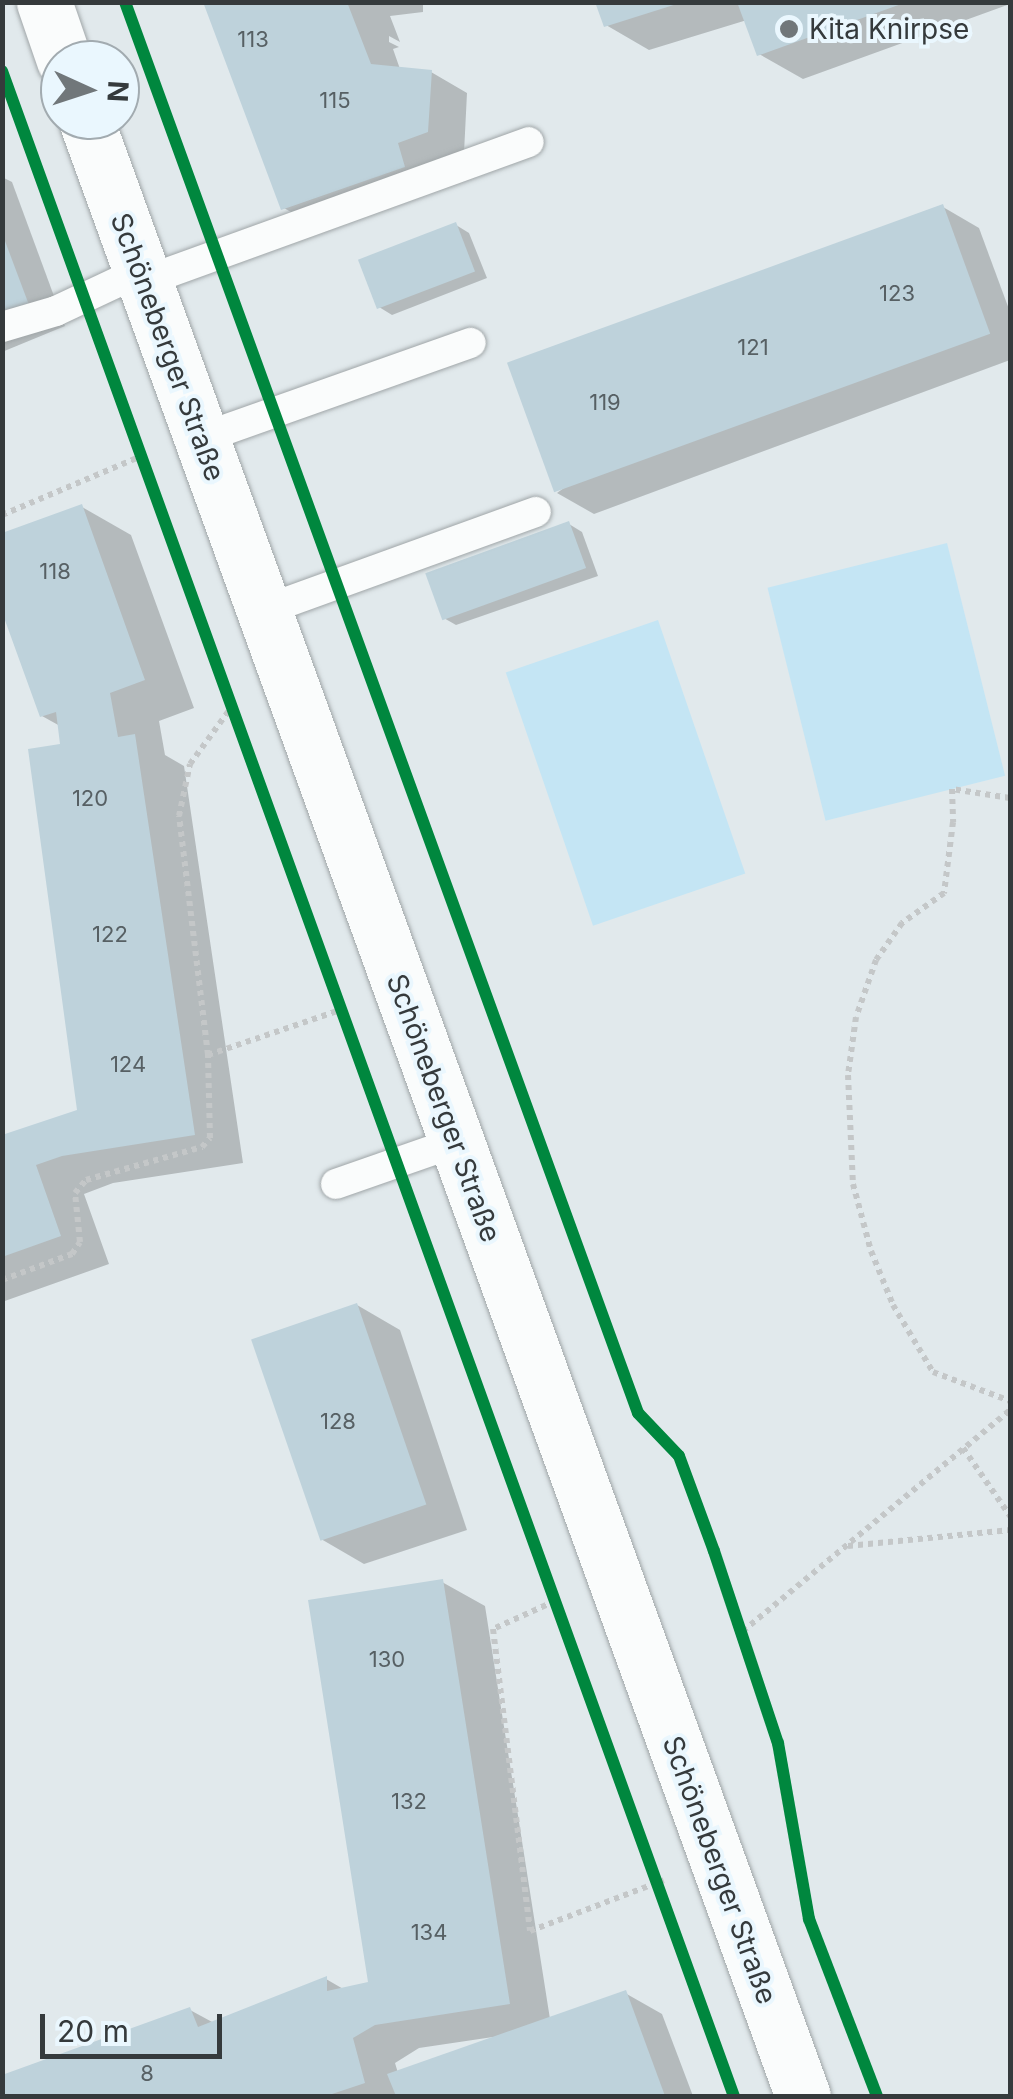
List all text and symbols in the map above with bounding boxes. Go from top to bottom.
place label: Kita Knirpse [809,12,969,46]
marker: Kita Knirpse [778,18,800,40]
house number: 113 [237,27,269,53]
north arrow [40,40,140,140]
text: N [100,80,135,103]
house number: 115 [319,88,351,114]
street label: Schöneberger Straße [104,208,232,486]
house number: 123 [879,281,915,307]
house number: 121 [737,335,769,361]
house number: 119 [589,390,621,416]
house number: 118 [39,559,71,585]
house number: 120 [72,786,108,812]
house number: 122 [92,922,128,948]
street label: Schöneberger Straße [380,969,508,1247]
house number: 124 [110,1052,146,1078]
house number: 128 [320,1409,356,1435]
house number: 130 [369,1647,405,1673]
street label: Schöneberger Straße [656,1731,784,2009]
house number: 132 [391,1789,427,1815]
house number: 134 [411,1920,447,1946]
scale bar [45,1994,228,2056]
text: 20 m [57,2013,129,2049]
house number: 8 [140,2061,154,2087]

